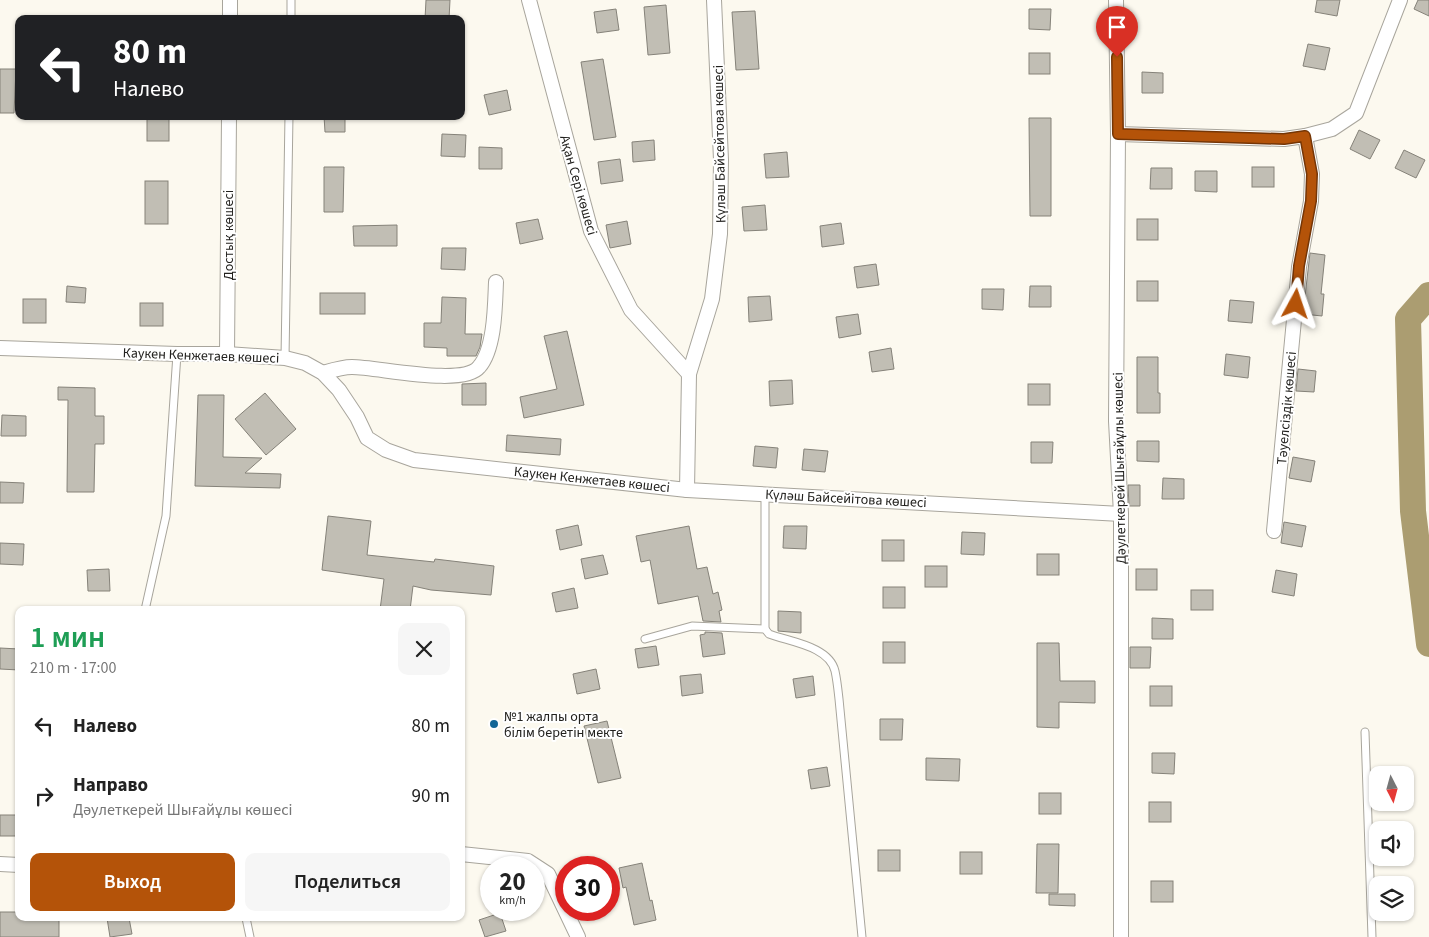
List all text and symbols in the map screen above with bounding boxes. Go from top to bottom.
pin [1096,6,1138,57]
icon: arrive [1103,13,1131,41]
text: 80 m [113,27,187,77]
icon: left [30,35,95,100]
street label: Күләш Байсейтова көшесі [709,65,731,223]
text: Налево [113,73,184,105]
street label: Ақан Сері көшесі [554,133,602,238]
street label: Достық көшесі [219,190,239,280]
position arrow [1269,277,1321,329]
street label: Каукен Кенжетаев көшесі [122,343,280,369]
street label: Тәуелсіздік көшесі [1272,351,1302,466]
street label: Дәулеткерей Шығайұлы көшесі [1108,372,1132,564]
street label: Каукен Кенжетаев көшесі [513,462,671,498]
street label: Күләш Байсейітова көшесі [765,485,927,513]
text: 1 мин [30,616,105,659]
button: close [398,623,450,675]
text: 210 m · 17:00 [30,657,117,679]
place label: №1 жалпы орта білім беретін мекте [504,707,623,743]
icon: left [30,712,58,740]
text: Налево [73,713,137,740]
text: 80 m [412,713,450,740]
marker: №1 жалпы орта білім беретін мекте [488,718,500,730]
north arrow [1369,766,1414,811]
map controls [1369,766,1414,921]
text: Направо [73,772,148,799]
icon: right [30,782,58,810]
text: 90 m [412,783,450,810]
text: Дәулеткерей Шығайұлы көшесі [73,799,292,821]
button: sound [1369,821,1414,866]
button: Выход [30,853,235,911]
button: Поделиться [245,853,450,911]
speed limit sign: 30 [555,856,620,921]
text: 20 [499,864,526,900]
button: layers [1369,876,1414,921]
text: km/h [499,892,526,909]

